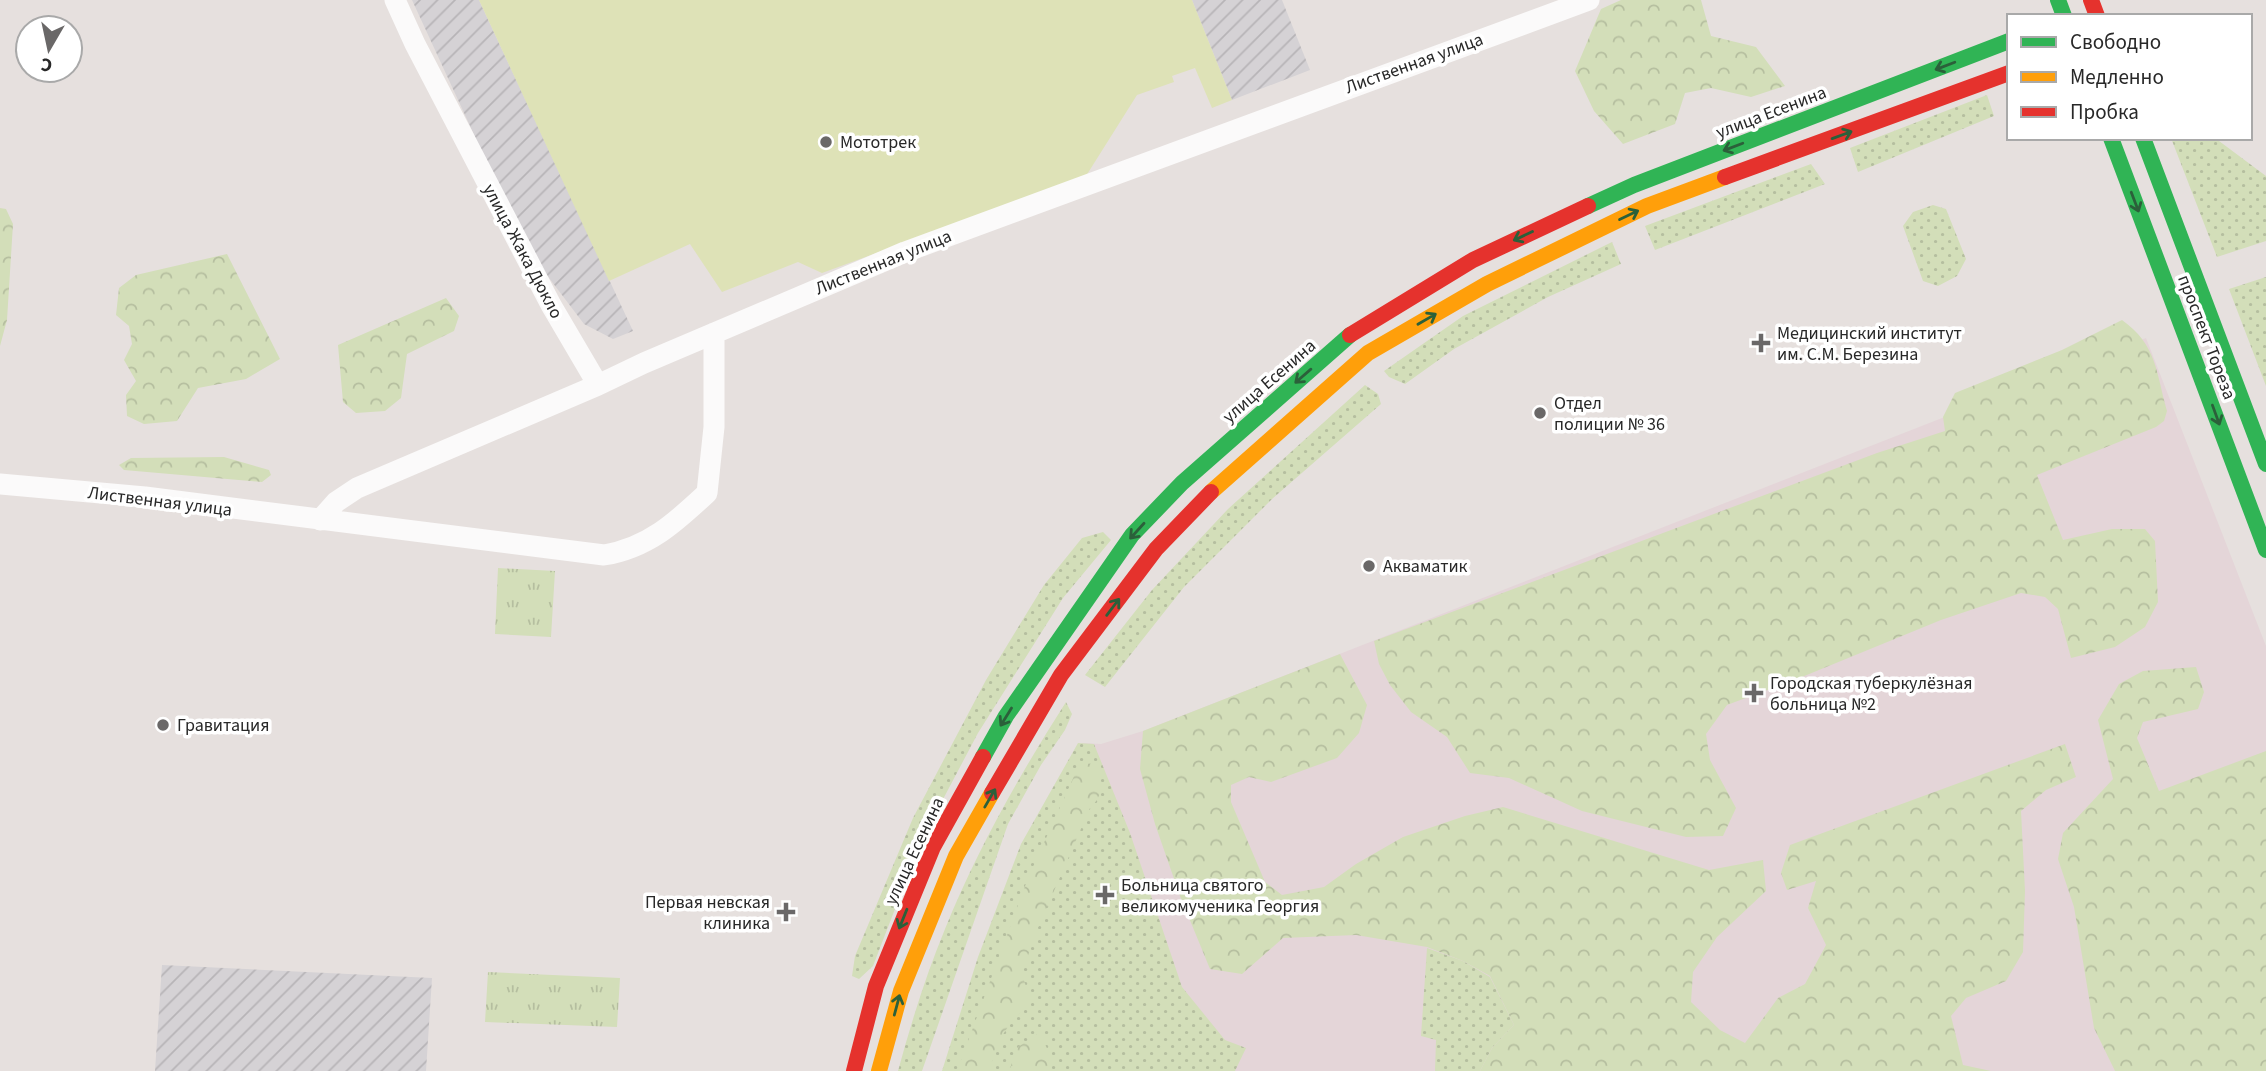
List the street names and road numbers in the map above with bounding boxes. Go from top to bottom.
street label: Лиственная улица [1342,27,1487,100]
street label: улица Есенина [1712,80,1830,145]
street label: улица Жака Дюкло [476,179,569,323]
street label: Лиственная улица [811,224,955,301]
street label: проспект Тореза [2171,271,2242,403]
street label: улица Есенина [1217,334,1321,429]
street label: Лиственная улица [86,480,234,523]
street label: улица Есенина [879,793,950,909]

